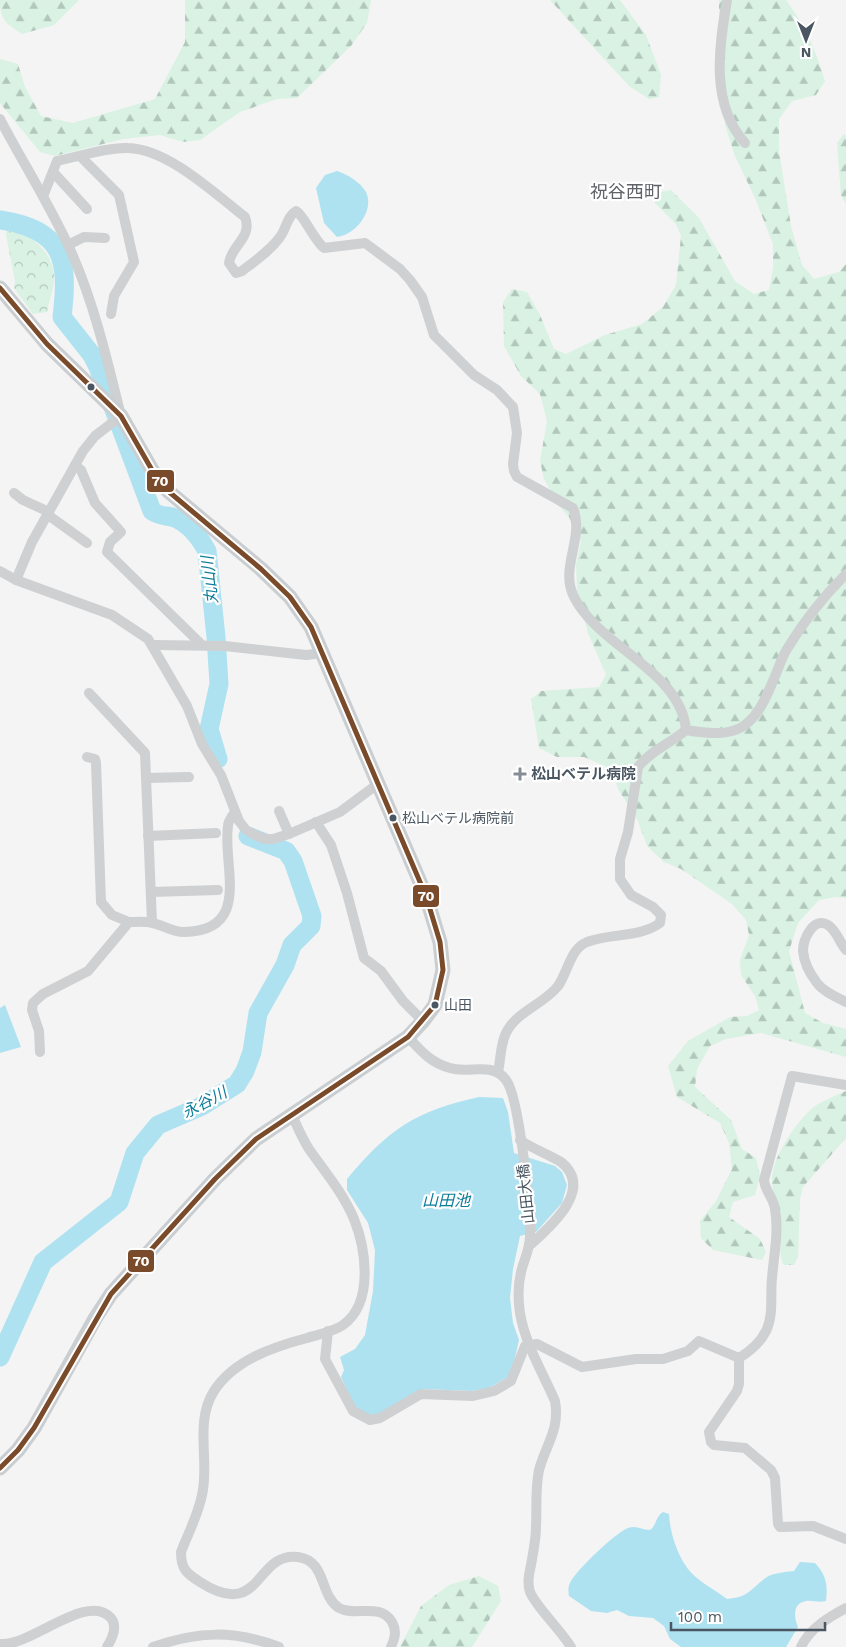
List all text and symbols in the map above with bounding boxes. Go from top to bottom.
north arrow [781,15,831,65]
text: N [801,45,811,61]
district label: 祝谷西町 [590,181,662,202]
unlabelled marker [86,382,96,392]
line badge: 70 [146,469,175,493]
text: 70 [151,473,169,489]
water label: 丸山川 [197,553,221,605]
place label: 松山ベテル病院 [531,765,636,783]
marker: 松山ベテル病院 [513,767,527,781]
place label: 松山ベテル病院前 [402,810,514,826]
marker: 松山ベテル病院前 [388,813,398,823]
line badge: 70 [412,884,440,908]
text: 70 [417,888,435,904]
place label: 山田 [444,997,472,1013]
marker: 山田 [430,1000,440,1010]
water label: 永谷川 [179,1082,232,1122]
street label: 山田大橋 [514,1163,538,1225]
water label: 山田池 [422,1191,472,1210]
line badge: 70 [127,1249,155,1273]
text: 70 [132,1253,150,1269]
scale bar [671,1600,825,1632]
text: 100 m [678,1608,722,1626]

